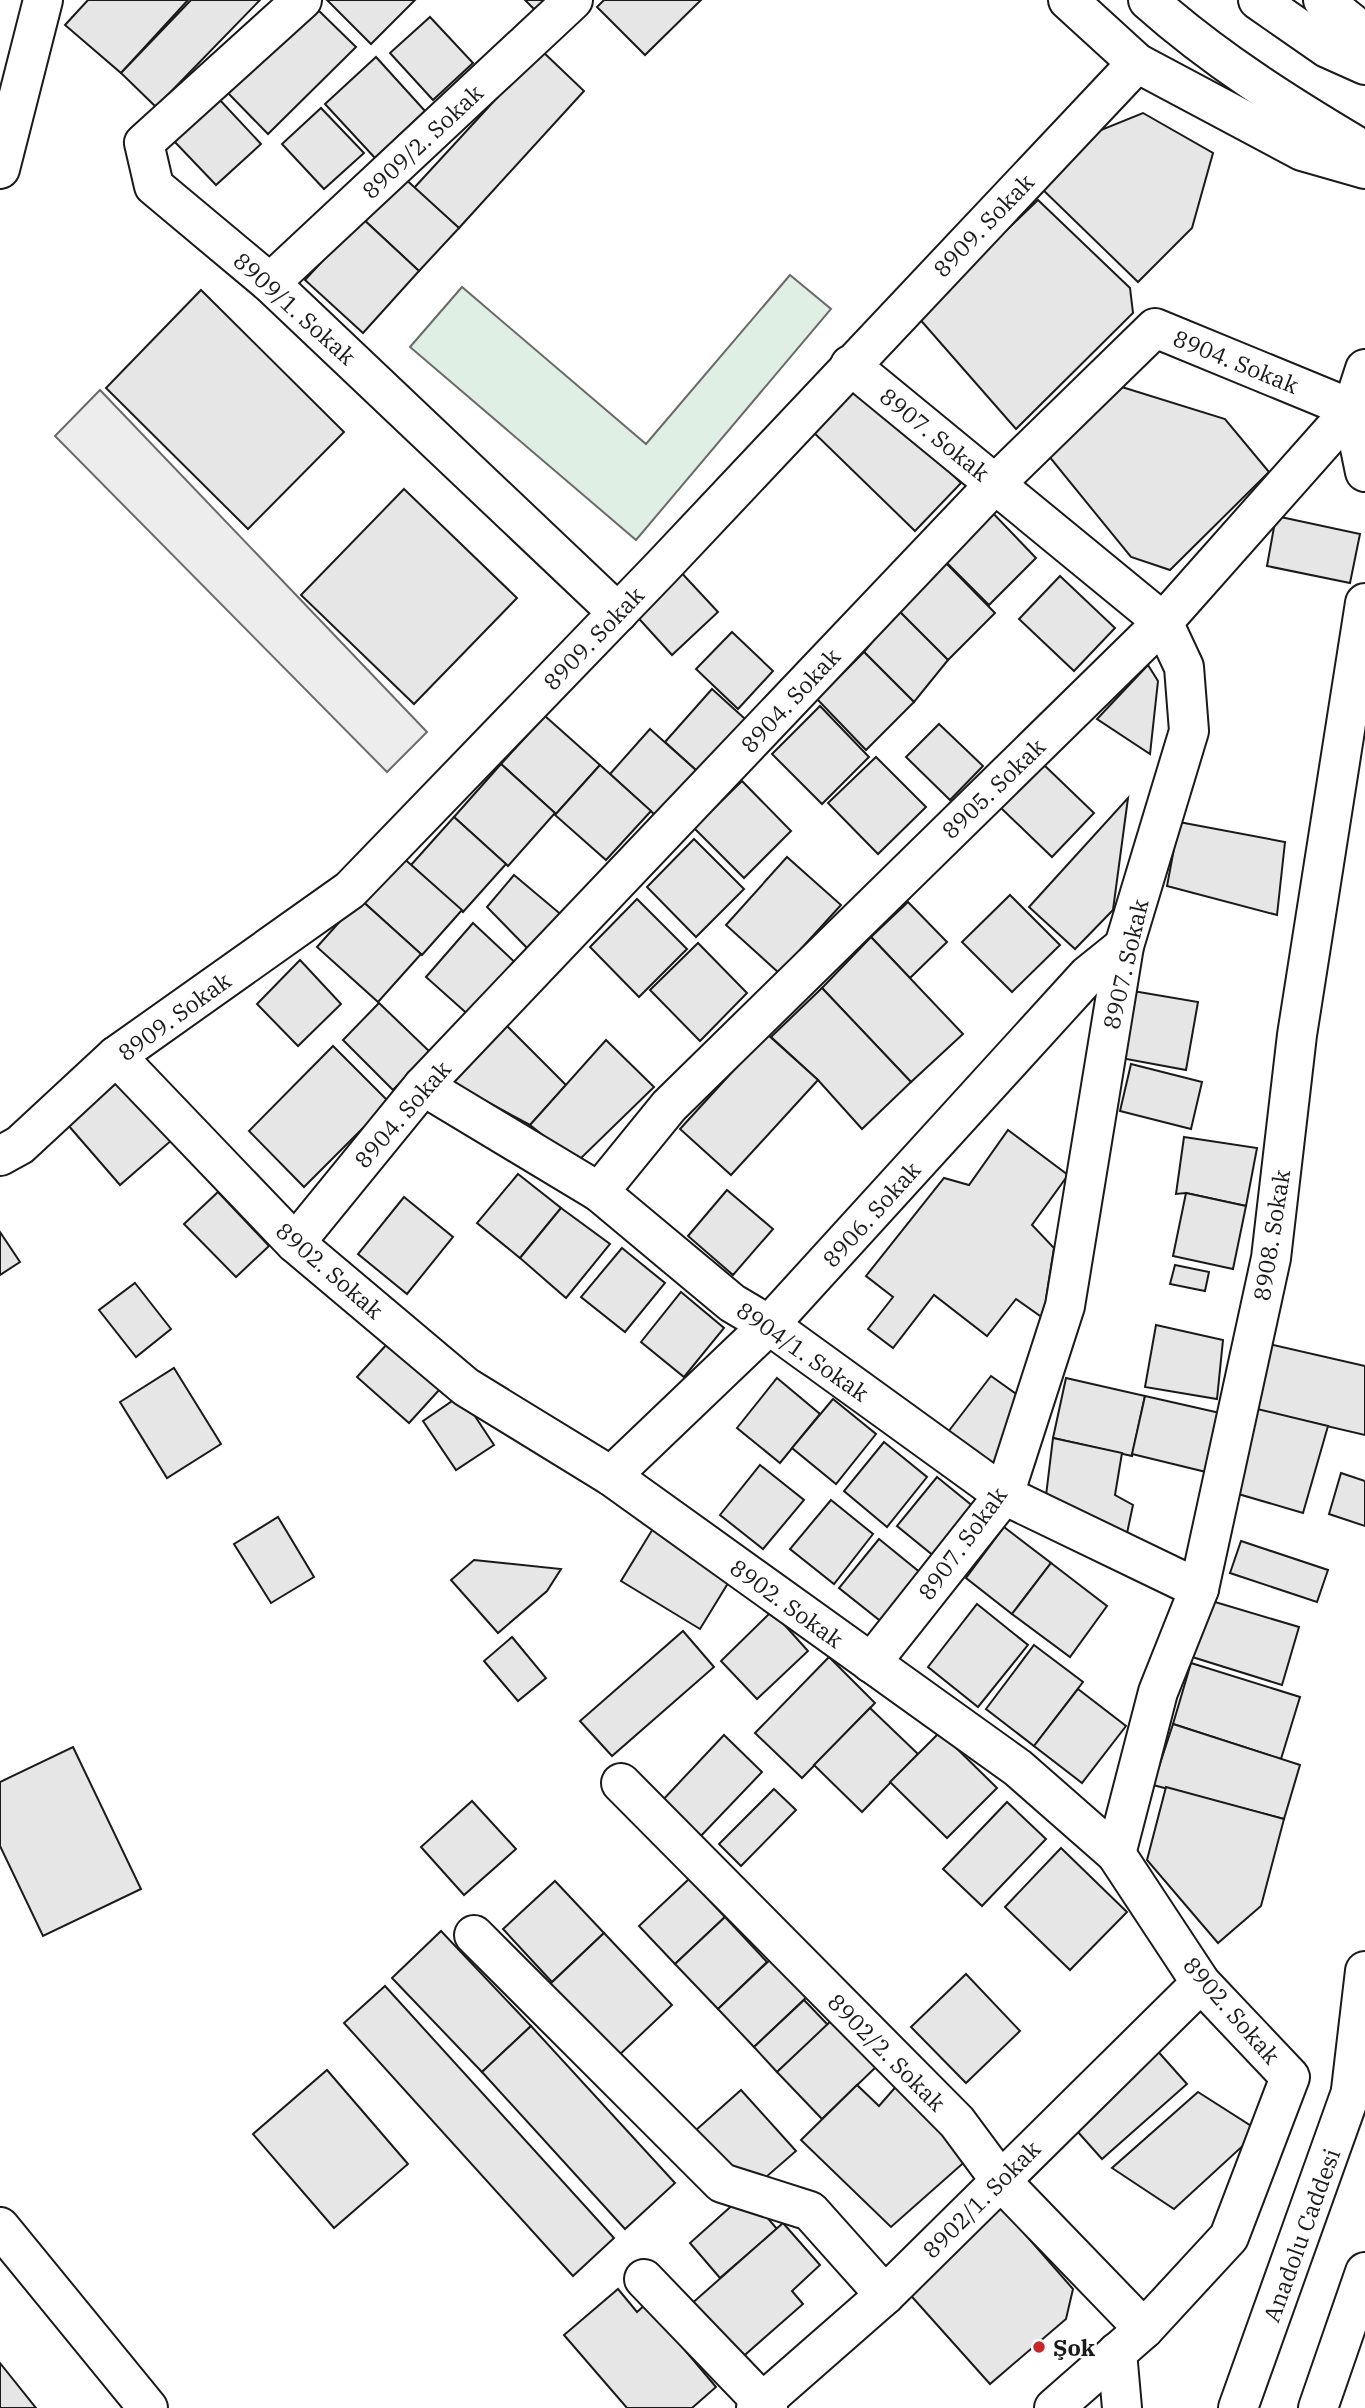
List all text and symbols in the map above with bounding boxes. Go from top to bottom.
street label: 8909/2. Sokak [355,77,489,205]
street label: 8909. Sokak [926,166,1040,283]
street label: 8909/1. Sokak [227,245,363,371]
street label: 8904. Sokak [1169,322,1304,400]
street label: 8907. Sokak [874,381,996,488]
street label: 8909. Sokak [536,579,650,696]
street label: 8904. Sokak [734,641,847,759]
street label: 8905. Sokak [935,731,1052,845]
street label: 8907. Sokak [1095,895,1155,1032]
street label: 8909. Sokak [112,965,237,1067]
street label: 8904. Sokak [347,1054,457,1174]
street label: 8906. Sokak [815,1154,927,1273]
street label: 8908. Sokak [1246,1167,1296,1303]
street label: 8902. Sokak [270,1215,390,1325]
street label: 8904/1. Sokak [731,1294,875,1408]
street label: 8907. Sokak [911,1480,1013,1605]
street label: 8902. Sokak [725,1552,850,1654]
street label: 8902. Sokak [1177,1950,1287,2070]
street label: 8902/2. Sokak [822,1987,953,2118]
street label: 8902/1. Sokak [916,2133,1047,2264]
street label: Anadolu Caddesi [1256,2144,1346,2326]
place label: Şok [1053,2332,1096,2362]
marker: Şok [1031,2339,1047,2355]

